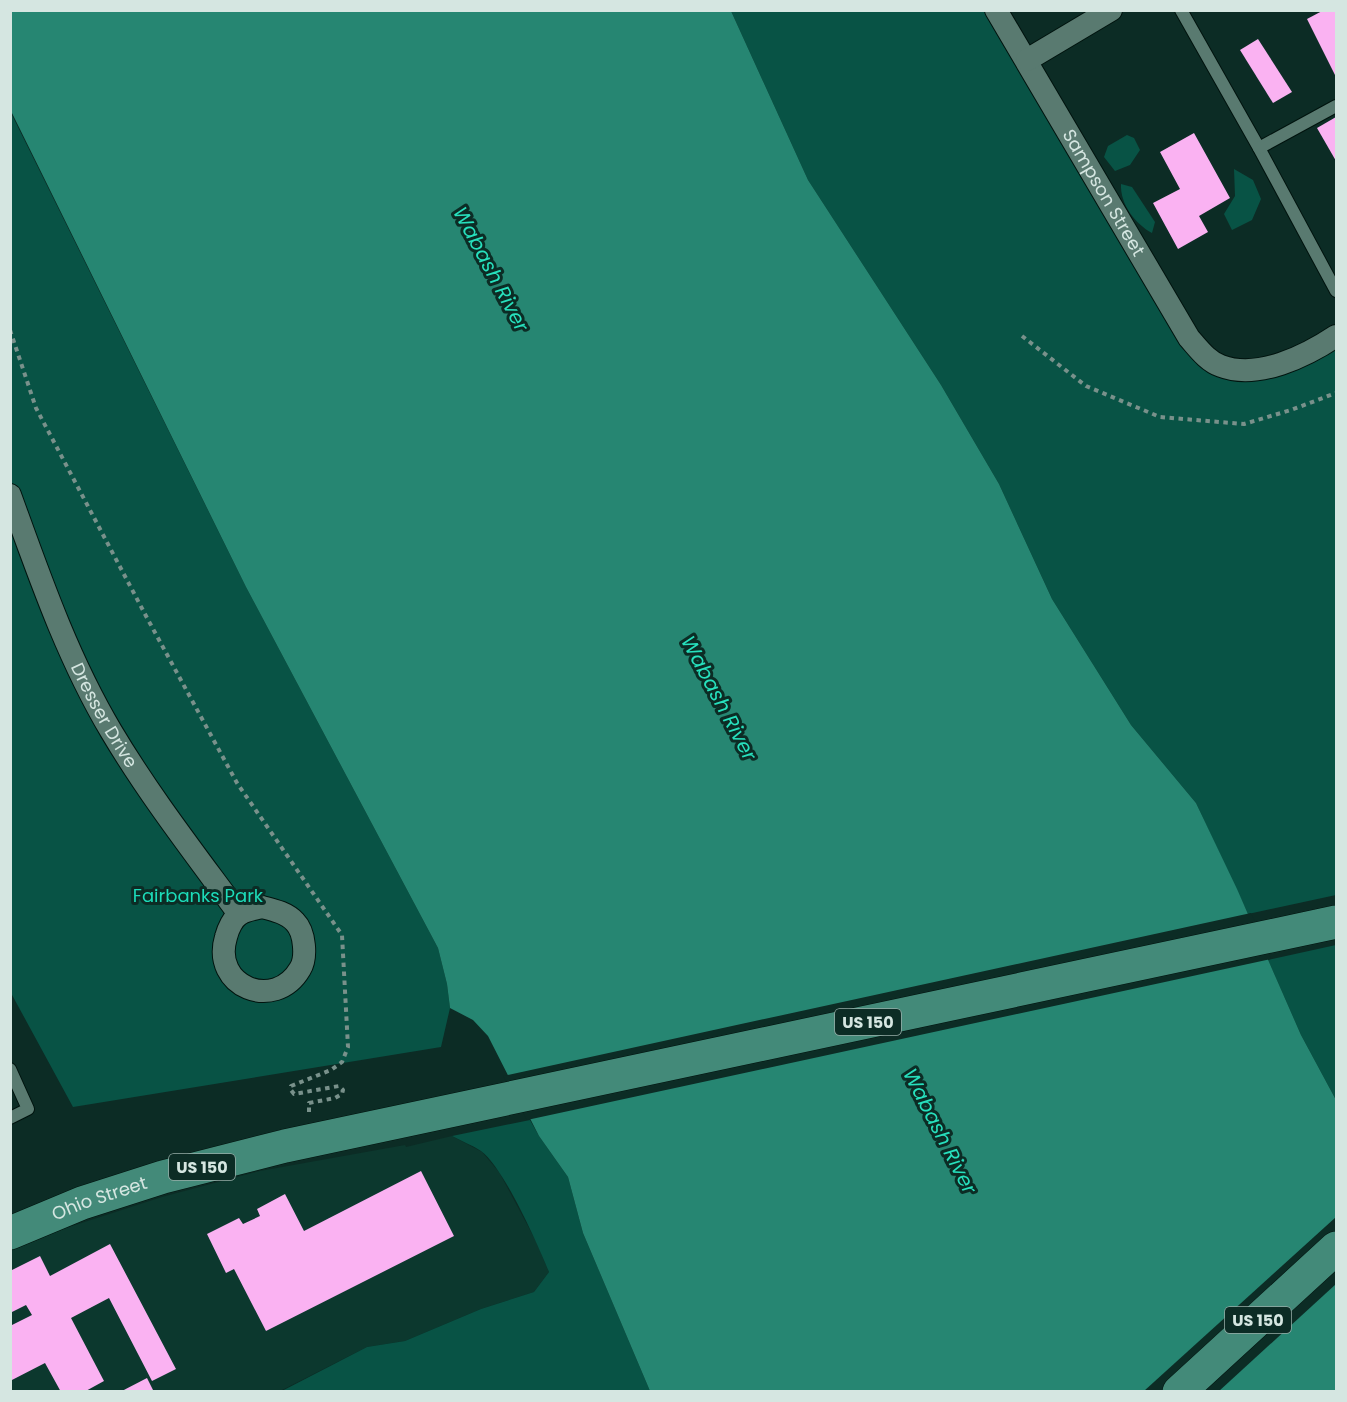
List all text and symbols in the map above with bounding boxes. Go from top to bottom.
street label: Sampson Street [1057,124,1151,261]
water label: Wabash River [446,202,536,337]
water label: Wabash River [674,631,764,766]
street label: Dresser Drive [65,658,144,773]
park label: Fairbanks Park [133,883,264,908]
road number: US 150 [835,1009,901,1035]
water label: Wabash River [896,1063,984,1199]
road number: US 150 [169,1154,235,1180]
street label: Ohio Street [48,1170,150,1226]
road number: US 150 [1225,1307,1291,1333]

